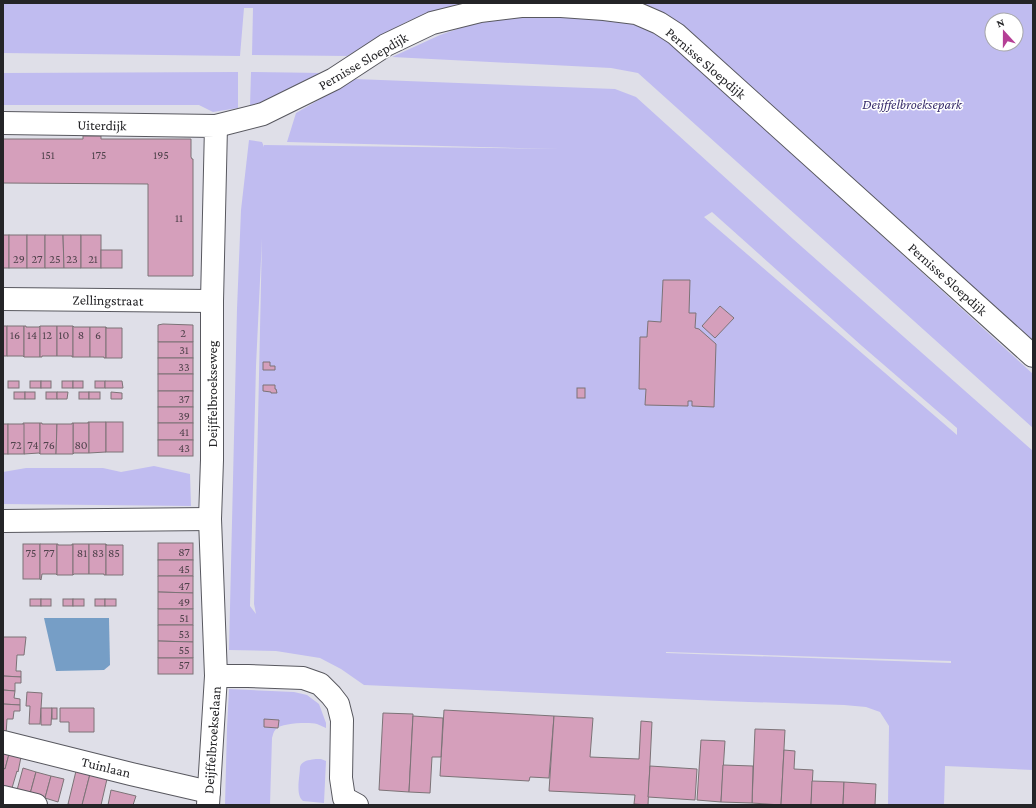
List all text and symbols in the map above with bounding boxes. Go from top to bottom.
north arrow [984,12,1024,52]
text: N [995,16,1007,30]
street label: Pernisse Sloepdijk [662,24,749,103]
street label: Pernisse Sloepdijk [315,29,411,94]
park label: Deijffelbroeksepark [862,96,963,113]
street label: Uiterdijk [77,117,127,134]
house number: 151 [41,148,55,162]
house number: 175 [91,148,107,162]
house number: 195 [153,148,169,162]
house number: 11 [175,211,183,225]
street label: Pernisse Sloepdijk [905,239,991,320]
house number: 29 [13,252,25,266]
house number: 27 [31,252,43,266]
house number: 25 [49,252,61,266]
house number: 23 [66,252,78,266]
house number: 21 [88,252,98,266]
street label: Zellingstraat [72,291,144,309]
house number: 2 [180,326,186,340]
house number: 16 [10,328,20,342]
house number: 14 [27,328,37,342]
house number: 12 [42,328,52,342]
house number: 10 [59,328,70,342]
house number: 8 [78,328,84,342]
house number: 6 [95,328,101,342]
street label: Deijffelbroekseweg [204,340,221,447]
house number: 31 [179,343,189,357]
house number: 33 [178,360,190,374]
house number: 37 [178,392,190,406]
house number: 39 [178,409,190,423]
house number: 41 [179,425,189,439]
house number: 72 [10,438,22,452]
house number: 74 [27,438,39,452]
house number: 76 [43,438,55,452]
house number: 80 [74,438,88,452]
house number: 43 [178,441,190,455]
house number: 87 [178,545,190,559]
house number: 75 [25,546,37,560]
house number: 77 [43,546,55,560]
house number: 81 [77,546,87,560]
house number: 83 [92,546,104,560]
house number: 85 [108,546,120,560]
house number: 45 [178,562,190,576]
house number: 47 [178,579,190,593]
house number: 49 [178,595,190,609]
house number: 51 [179,611,189,625]
house number: 53 [178,627,190,641]
house number: 55 [178,643,190,657]
house number: 57 [179,658,190,672]
street label: Deijffelbroekselaan [200,685,225,795]
street label: Tuinlaan [80,753,133,781]

